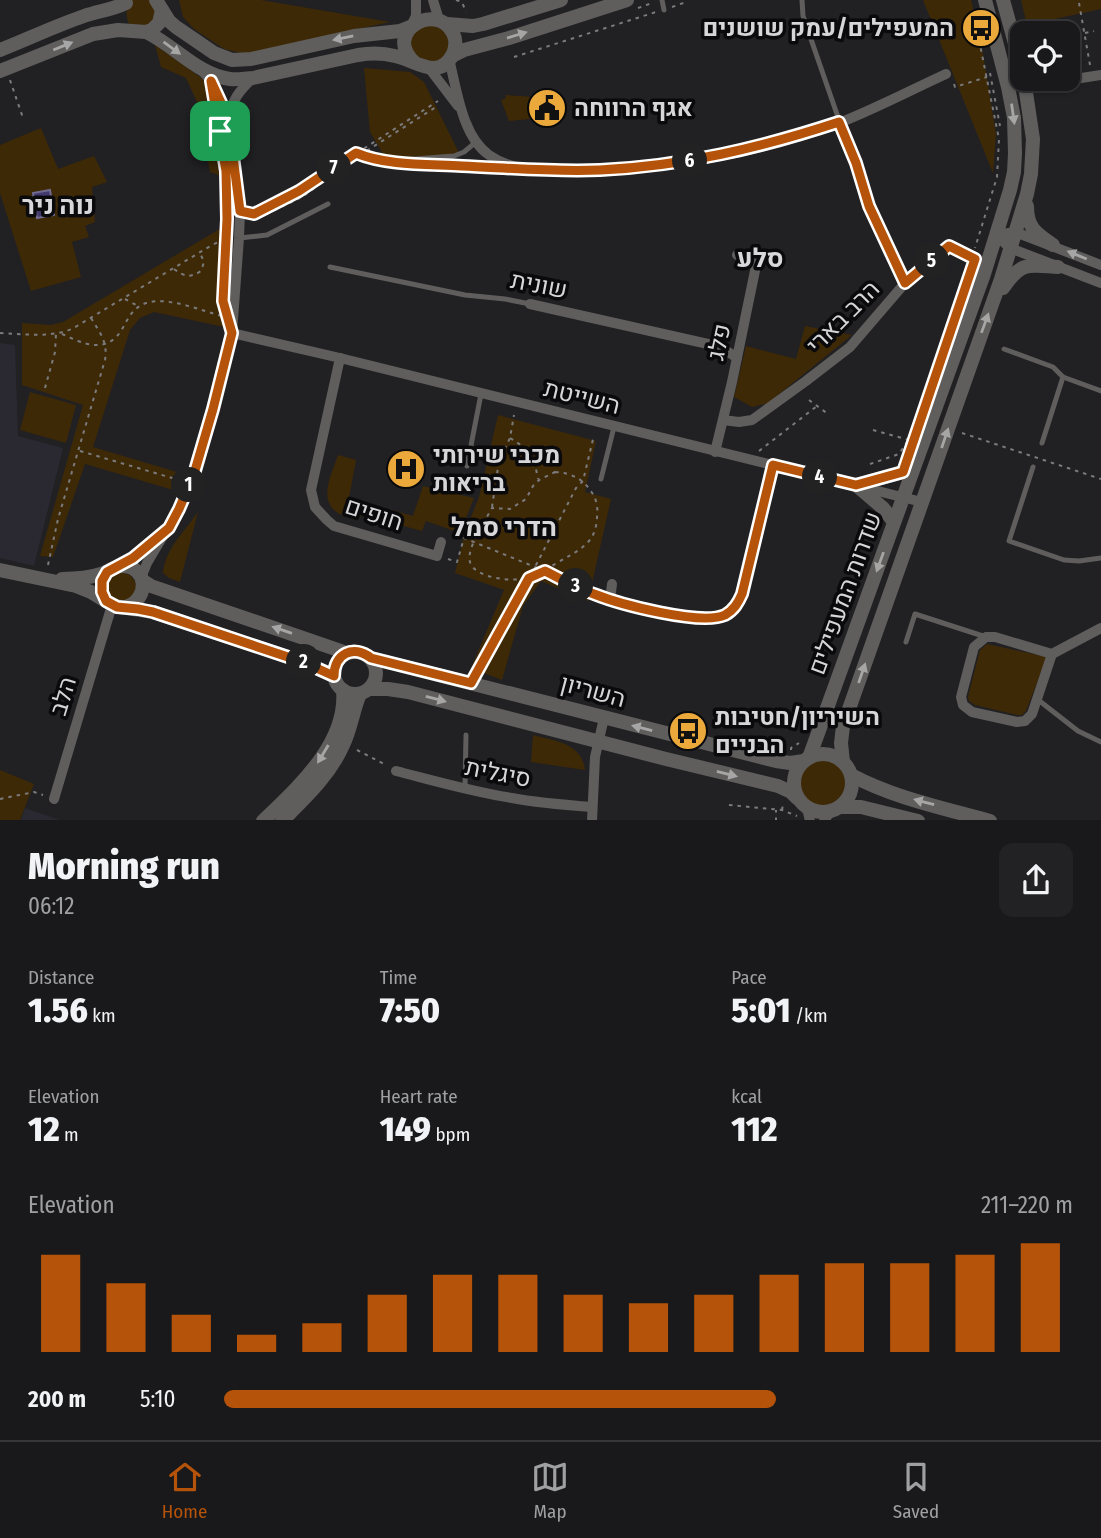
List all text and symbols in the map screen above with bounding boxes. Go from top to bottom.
bus stop icon: המעפילים/עמק שושנים [960,7,1002,49]
place label: המעפילים/עמק שושנים [702,14,954,42]
map controls [1010,21,1080,91]
button: locate [1010,21,1080,91]
one-way arrow [506,30,527,40]
one-way arrow [332,33,354,44]
one-way arrow [53,41,74,52]
one-way arrow [163,41,181,55]
public building icon: אגף הרווחה [526,87,568,129]
place label: אגף הרווחה [574,94,693,122]
pin [190,101,250,161]
one-way arrow [1007,103,1018,125]
icon: arrive [201,112,239,150]
pin: 6 [672,144,708,178]
text: 6 [685,149,694,172]
pin: 7 [316,150,352,186]
text: 7 [329,156,338,179]
district label: נוה ניר [22,190,94,221]
district label: סלע [736,243,784,274]
pin: 5 [914,244,950,278]
text: 5 [927,249,936,272]
one-way arrow [1067,249,1087,261]
street label: שונית [508,266,570,304]
street label: הרב בארי [801,275,885,359]
one-way arrow [980,313,991,334]
street label: פלג [701,321,737,363]
street label: השייטת [541,374,623,420]
one-way arrow [939,428,950,449]
place label: מכבי שירותי בריאות [433,441,560,497]
hospital icon: מכבי שירותי בריאות [385,448,427,490]
pin: 4 [802,460,838,494]
text: 4 [815,465,824,488]
pin: 1 [172,468,206,503]
text: 1 [184,473,193,496]
street label: חופים [342,492,406,536]
street label: שדרות המעפילים [803,508,887,678]
district label: הדרי סמל [451,512,557,543]
one-way arrow [874,551,885,572]
pin: 3 [558,568,594,604]
text: 3 [571,574,580,597]
one-way arrow [272,624,293,635]
pin: 2 [286,644,322,680]
text: 2 [299,650,308,673]
one-way arrow [856,663,867,684]
street label: השריון [557,669,629,713]
street label: הלב [44,673,82,719]
one-way arrow [425,694,447,705]
place label: השיריון/חטיבות הבניים [715,703,880,759]
bus stop icon: השיריון/חטיבות הבניים [667,710,709,752]
one-way arrow [631,722,653,733]
one-way arrow [317,744,330,763]
street label: סיגלית [463,753,533,793]
one-way arrow [716,769,738,780]
one-way arrow [913,797,934,807]
text: Morning run [28,843,220,889]
button: share [999,843,1073,917]
text: 06:12 [28,892,74,920]
text: Distance [28,966,95,989]
text: Time [380,966,417,989]
text: Pace [731,966,767,989]
text: 1.56 [28,989,88,1031]
text: 7:50 [380,989,440,1031]
text: 5:01 [731,989,791,1031]
text: km [88,1004,116,1027]
text: /km [791,1004,828,1027]
text: Elevation [28,1085,100,1108]
text: Heart rate [380,1085,458,1108]
text: kcal [731,1085,762,1108]
text: 12 [28,1108,60,1150]
text: 149 [380,1108,431,1150]
text: 112 [731,1108,777,1150]
text: m [60,1123,79,1146]
text: bpm [431,1123,470,1146]
text: Elevation [28,1191,115,1219]
text: 211–220 m [981,1191,1073,1219]
text: 200 m [28,1385,86,1413]
text: 5:10 [140,1385,175,1413]
tab: Home [162,1458,207,1523]
tab: Map [531,1458,569,1523]
tab: Saved [893,1458,939,1523]

